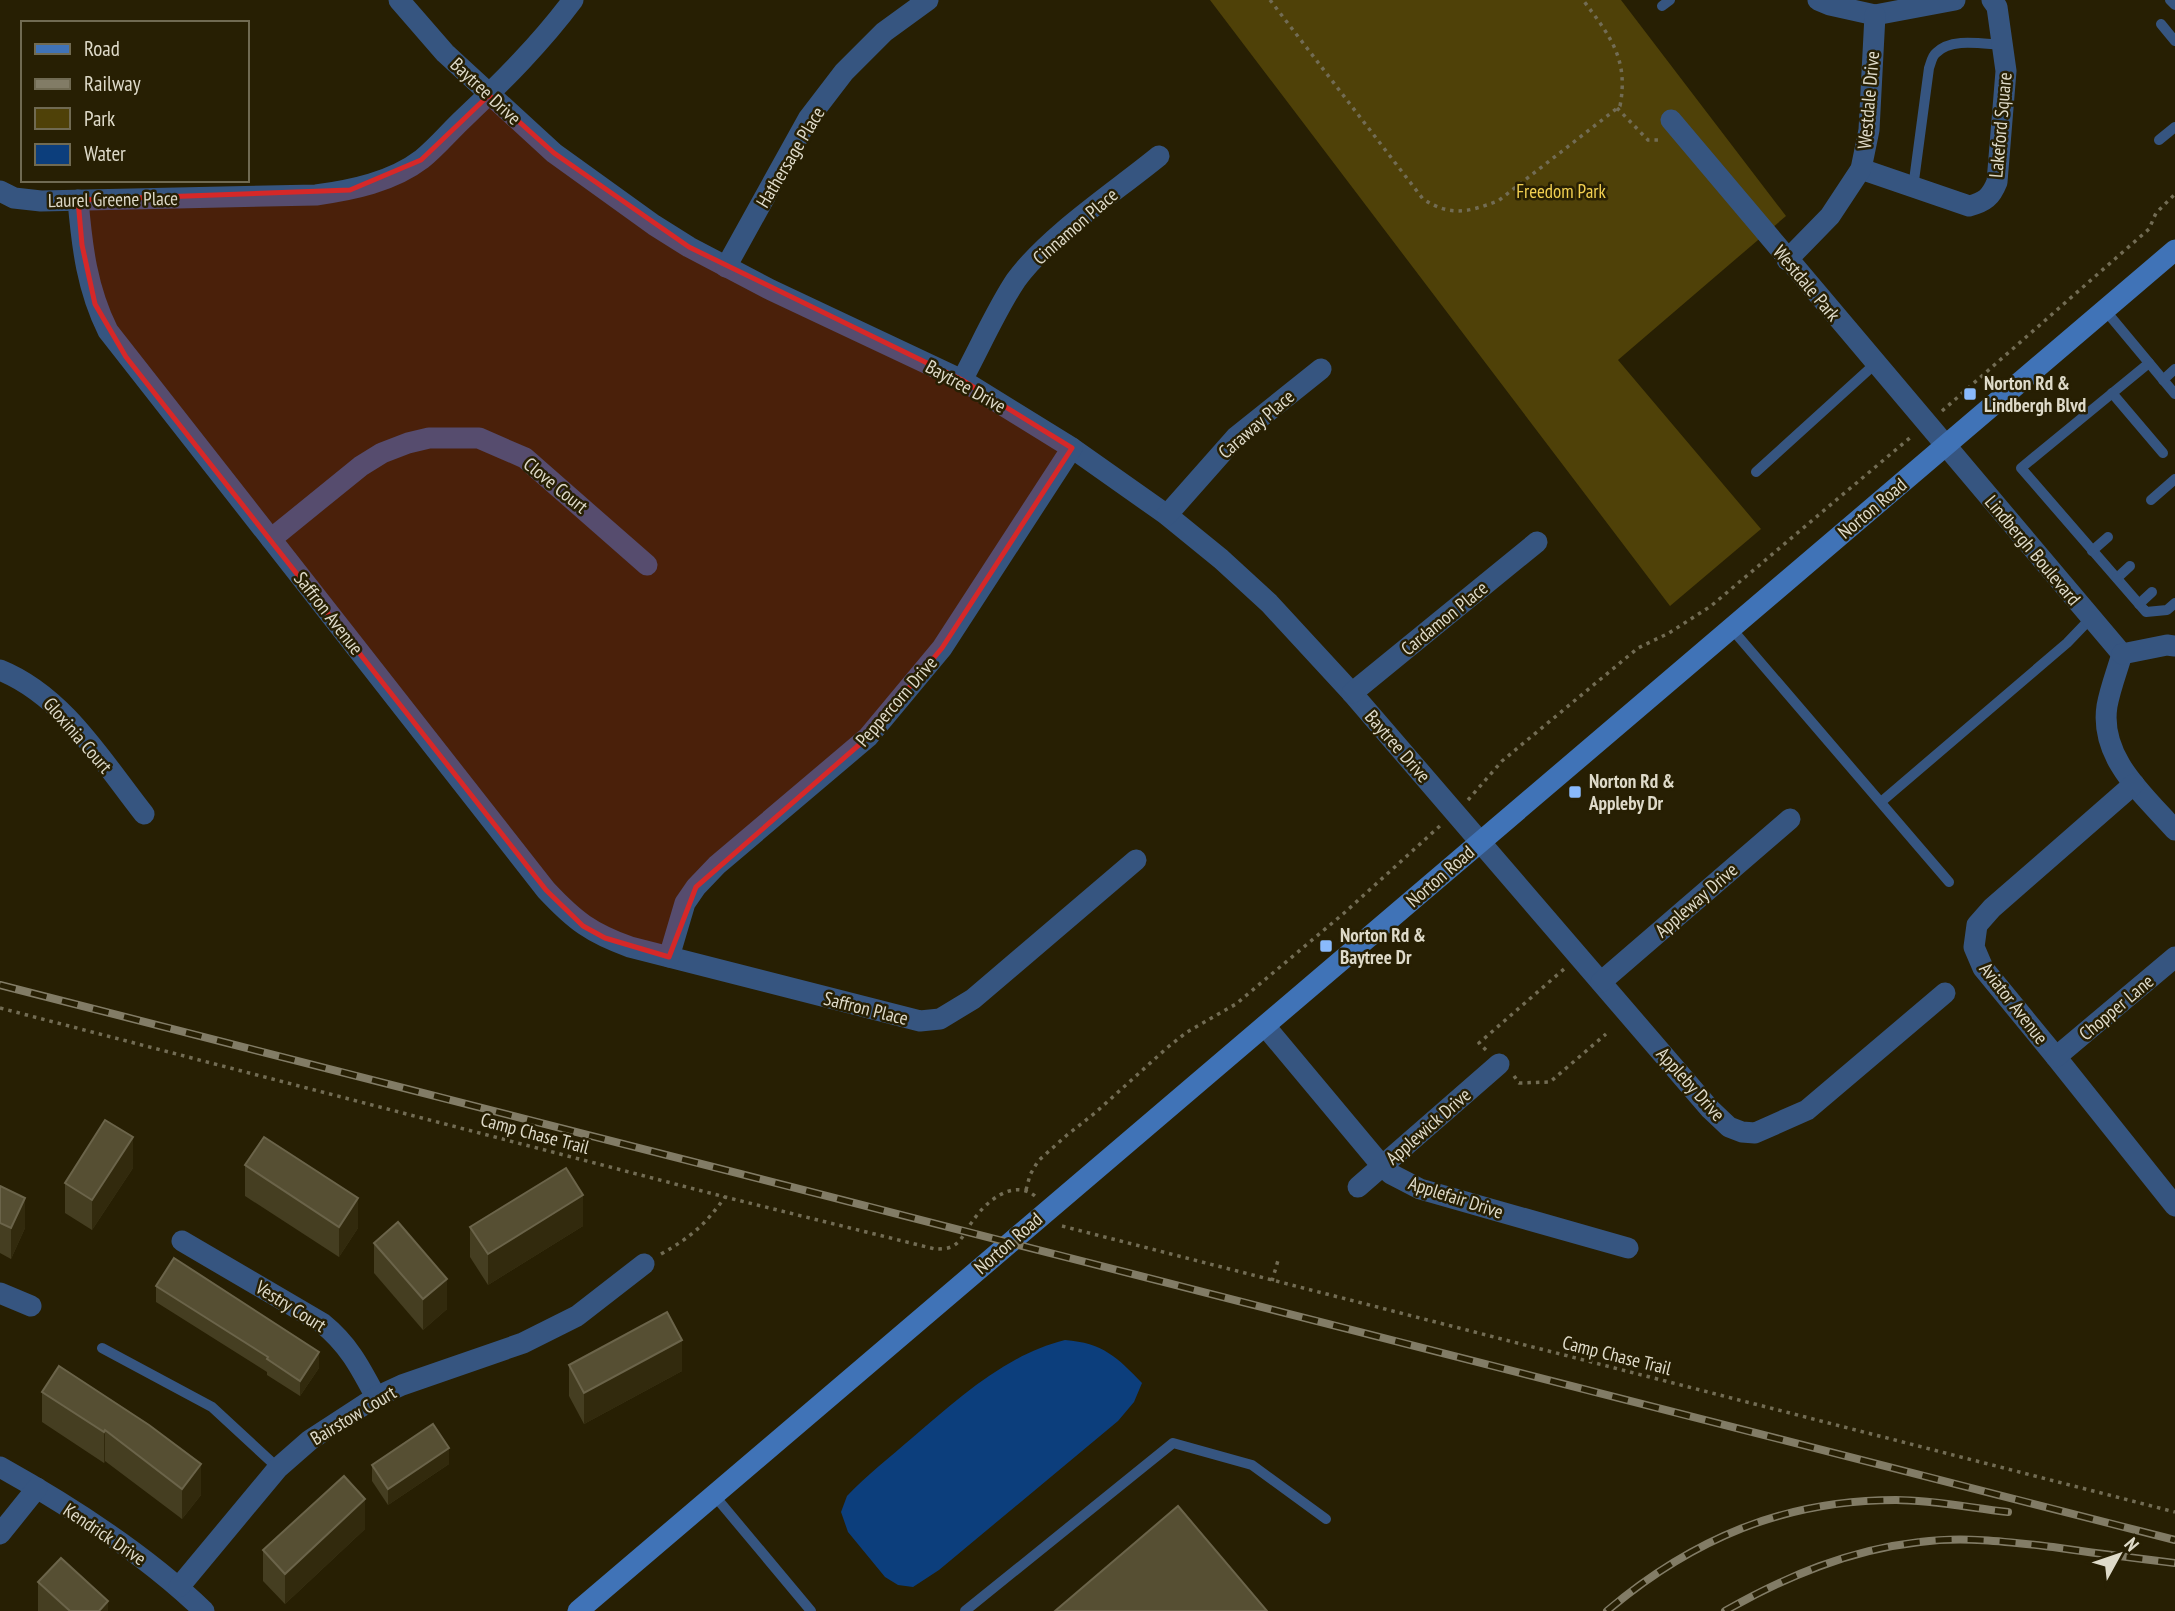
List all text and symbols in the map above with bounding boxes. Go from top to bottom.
legend [21,21,248,182]
text: Road [84,35,120,62]
street label: Westdale Drive [1852,50,1884,150]
street label: Baytree Drive [446,52,527,130]
text: Railway [84,70,141,97]
street label: Lakeford Square [1983,71,2017,179]
street label: Hathersage Place [751,102,830,212]
text: Park [84,105,115,132]
text: Water [84,140,126,167]
park label: Freedom Park [1516,179,1606,203]
street label: Cinnamon Place [1028,182,1123,269]
street label: Laurel Greene Place [48,186,178,212]
street label: Westdale Park [1768,240,1846,326]
street label: Baytree Drive [922,354,1011,418]
place label: Norton Rd & Lindbergh Blvd [1984,371,2086,417]
street label: Caraway Place [1213,384,1299,464]
marker: Norton Rd & Lindbergh Blvd [1962,386,1978,402]
street label: Clove Court [519,452,594,519]
street label: Norton Road [1833,472,1911,544]
street label: Lindbergh Boulevard [1980,490,2086,610]
street label: Saffron Avenue [289,567,369,659]
street label: Cardamon Place [1396,576,1492,660]
street label: Peppercorn Drive [850,651,942,751]
street label: Gloxinia Court [38,692,118,779]
street label: Baytree Drive [1360,705,1436,787]
place label: Norton Rd & Appleby Dr [1588,769,1675,815]
marker: Norton Rd & Appleby Dr [1567,784,1583,800]
street label: Norton Road [1401,840,1479,912]
street label: Appleway Drive [1650,858,1742,942]
place label: Norton Rd & Baytree Dr [1340,923,1426,969]
marker: Norton Rd & Baytree Dr [1318,938,1334,954]
street label: Aviator Avenue [1975,957,2054,1049]
street label: Chopper Lane [2074,969,2158,1045]
street label: Saffron Place [821,986,911,1030]
street label: Appleby Drive [1652,1042,1730,1126]
street label: Applewick Drive [1380,1082,1476,1170]
street label: Camp Chase Trail [478,1107,592,1159]
street label: Applefair Drive [1406,1170,1507,1224]
street label: Norton Road [969,1207,1047,1279]
street label: Vestry Court [250,1274,331,1337]
street label: Camp Chase Trail [1560,1330,1675,1380]
street label: Bairstow Court [306,1380,401,1450]
street label: Kendrick Drive [59,1498,151,1570]
north arrow [2084,1520,2154,1590]
text: N [2120,1532,2145,1556]

